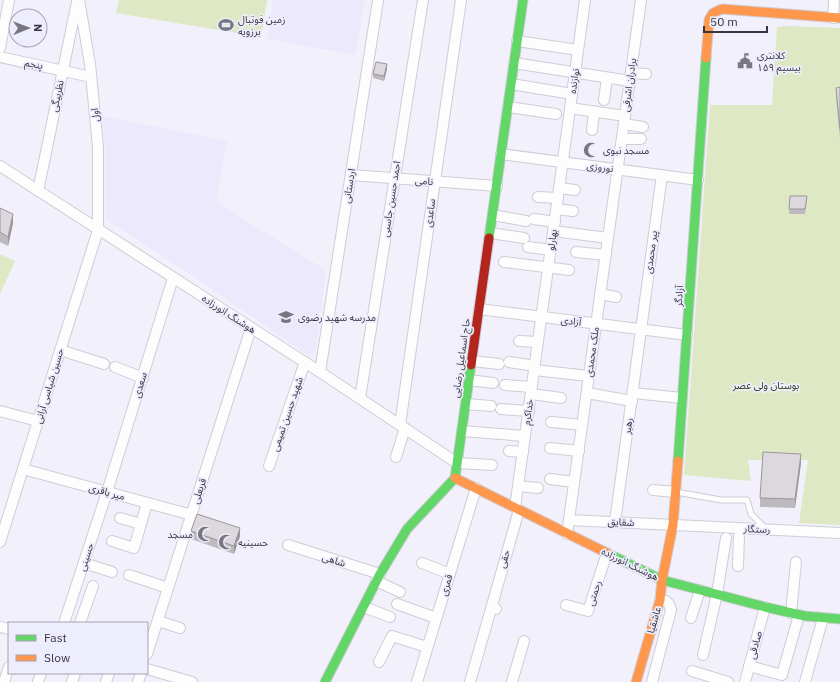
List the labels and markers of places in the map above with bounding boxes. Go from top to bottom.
place label: زمین فوتبال برزویه [238,13,286,38]
sports icon: زمین فوتبال برزویه [217,16,235,34]
place label: کلانتری ۱۵۹ بیسیم [757,49,801,75]
public building icon: کلانتری ۱۵۹ بیسیم [736,52,754,70]
mosque icon: مسجد نبوی [582,141,600,159]
place label: مسجد نبوی [603,144,649,157]
school or university icon: مدرسه شهید رضوی [277,308,295,326]
place label: مدرسه شهید رضوی [298,311,376,324]
mosque icon: مسجد [196,525,214,543]
place label: مسجد [168,528,193,541]
mosque icon: حسینیه [217,533,235,551]
place label: حسینیه [238,536,268,549]

